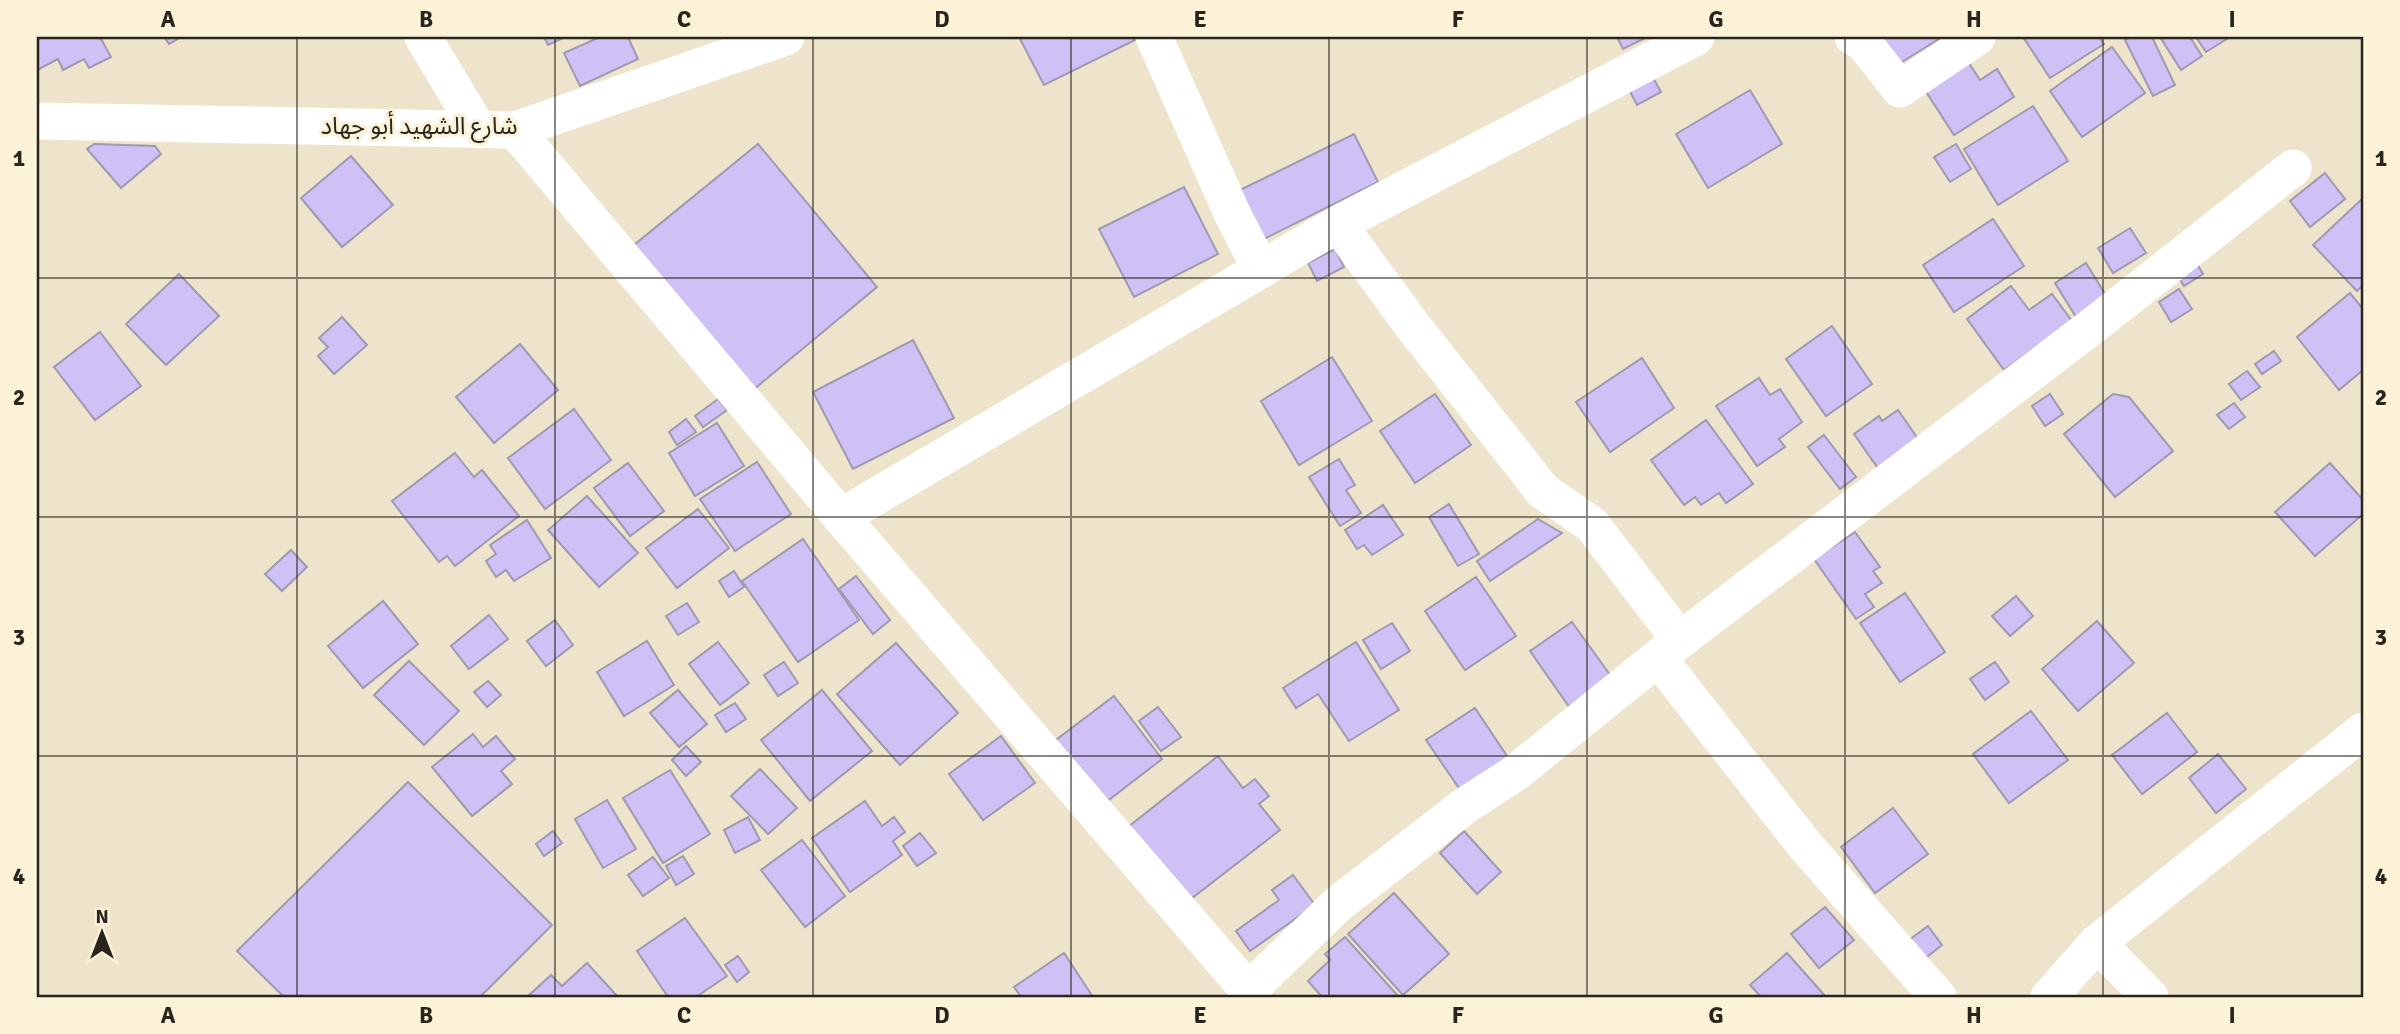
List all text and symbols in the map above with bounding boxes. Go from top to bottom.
text: A [161,5,176,34]
text: B [419,5,433,34]
text: C [677,5,691,34]
text: D [934,5,950,34]
text: E [1193,5,1207,34]
text: F [1452,5,1464,34]
text: G [1708,5,1724,34]
text: H [1966,5,1982,34]
text: I [2228,5,2236,34]
street label: شارع الشهيد أبو جهاد [320,110,518,143]
text: 1 [13,144,25,173]
text: 1 [2375,144,2387,173]
text: 2 [13,383,25,412]
text: 2 [2375,383,2387,412]
text: 3 [13,623,25,652]
text: 3 [2375,623,2387,652]
text: 4 [13,862,25,891]
text: 4 [2375,862,2387,891]
north arrow [66,898,136,968]
text: N [95,905,109,929]
text: A [161,1001,176,1030]
text: B [419,1001,433,1030]
text: C [677,1001,691,1030]
text: D [934,1001,950,1030]
text: E [1193,1001,1207,1030]
text: F [1452,1001,1464,1030]
text: G [1708,1001,1724,1030]
text: H [1966,1001,1982,1030]
text: I [2228,1001,2236,1030]

